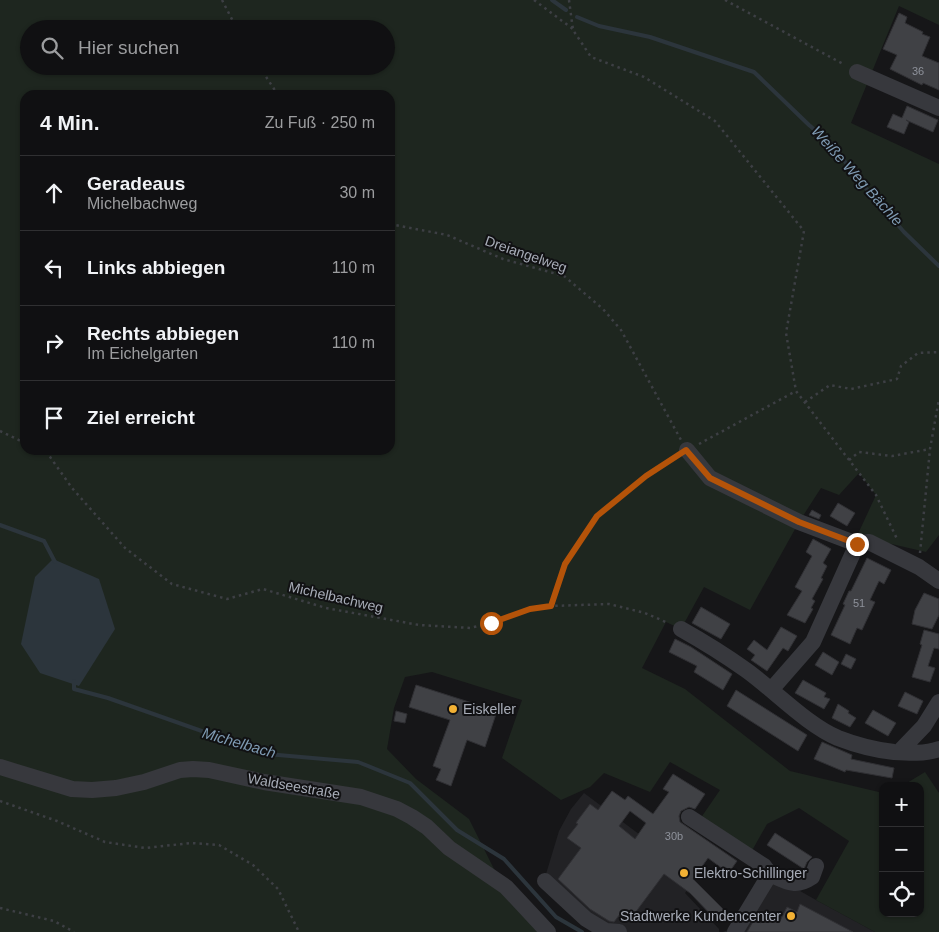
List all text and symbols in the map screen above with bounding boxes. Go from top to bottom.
search box [20,20,395,75]
icon: search [38,34,66,62]
text: Hier suchen [78,37,179,58]
house number: 36 [912,65,924,77]
text: 4 Min. [40,111,100,134]
text: Zu Fuß · 250 m [265,114,375,131]
water label: Weiße Weg Bächle [808,122,906,229]
text: Geradeaus [87,173,185,194]
icon: ahead [40,179,68,207]
text: 30 m [339,184,375,201]
text: Michelbachweg [87,195,197,212]
street label: Dreiangelweg [483,233,569,275]
icon: left [40,254,68,282]
text: Links abbiegen [87,257,225,278]
text: 110 m [332,259,375,276]
text: Rechts abbiegen [87,323,239,344]
icon: right [40,329,68,357]
text: 110 m [332,334,375,351]
text: Im Eichelgarten [87,345,198,362]
icon: arrive [40,404,68,432]
text: Ziel erreicht [87,407,195,428]
route end [846,533,869,556]
street label: Michelbachweg [287,578,385,616]
house number: 51 [853,597,865,609]
route start [480,612,503,635]
place label: Eiskeller [463,701,516,717]
marker: Eiskeller [447,703,459,715]
water label: Michelbach [200,724,278,761]
street label: Waldseestraße [247,770,342,802]
map controls [879,782,924,917]
button: + [879,782,924,827]
button: − [879,827,924,872]
house number: 30b [665,830,683,842]
place label: Elektro-Schillinger [694,865,807,881]
marker: Elektro-Schillinger [678,867,690,879]
button: locate [879,872,924,917]
place label: Stadtwerke Kundencenter [620,908,781,924]
marker: Stadtwerke Kundencenter [785,910,797,922]

